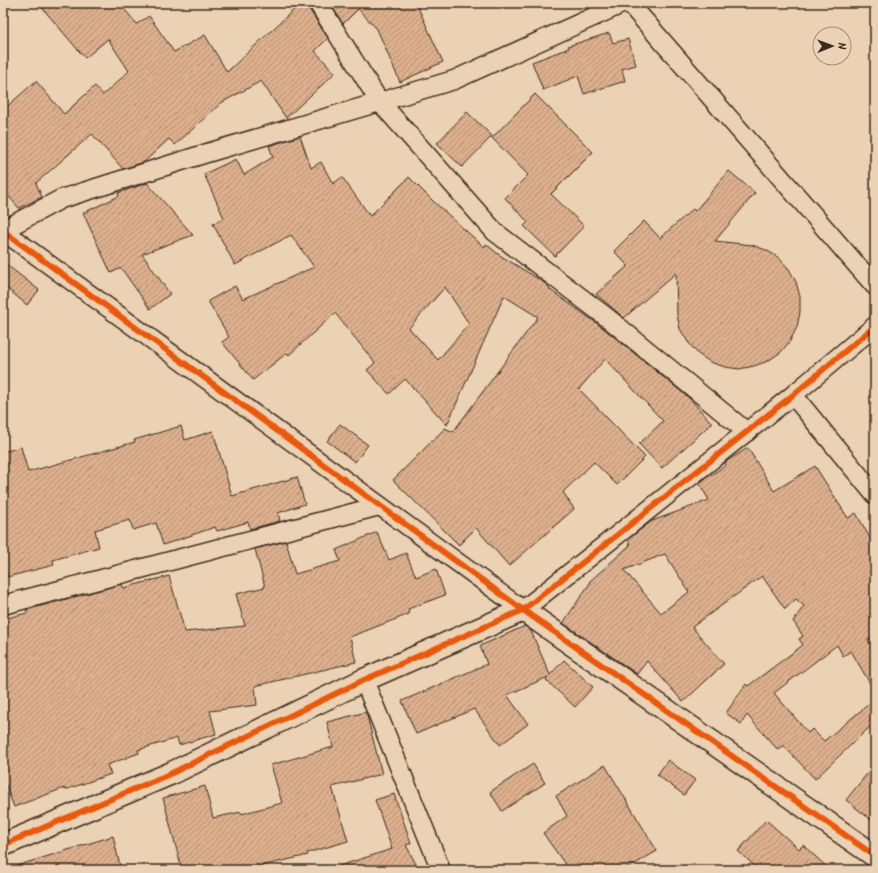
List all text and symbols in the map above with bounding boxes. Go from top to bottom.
north arrow [812,26,852,66]
text: N [832,42,850,50]

